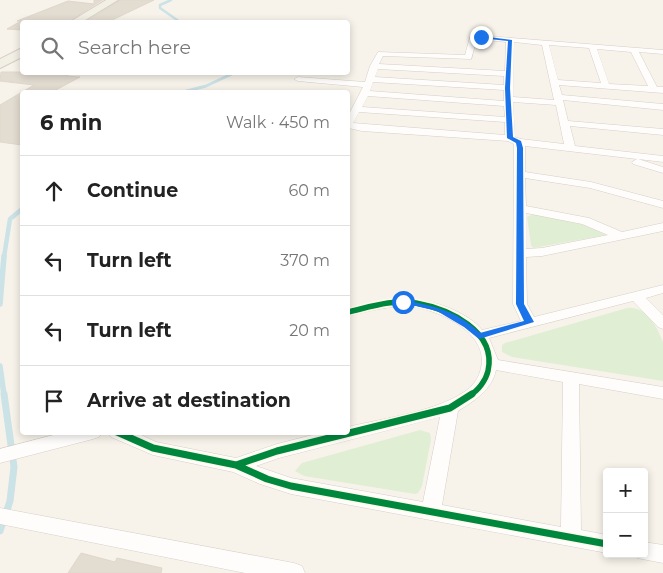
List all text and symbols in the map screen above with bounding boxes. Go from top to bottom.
search box [20,20,350,75]
route end [470,26,493,49]
icon: search [38,34,66,62]
text: Search here [78,36,191,59]
text: 6 min [40,110,102,135]
text: Walk · 450 m [226,113,330,132]
icon: ahead [40,177,68,205]
text: Continue [87,179,178,202]
text: 60 m [288,181,330,200]
icon: left [40,247,68,275]
text: Turn left [87,249,172,272]
text: 370 m [280,251,330,270]
route start [392,291,415,314]
icon: left [40,317,68,345]
text: Turn left [87,319,172,342]
text: 20 m [289,321,330,340]
icon: arrive [40,387,68,415]
text: Arrive at destination [87,389,291,412]
map controls [603,468,648,558]
button: + [603,468,648,513]
button: − [603,513,648,558]

